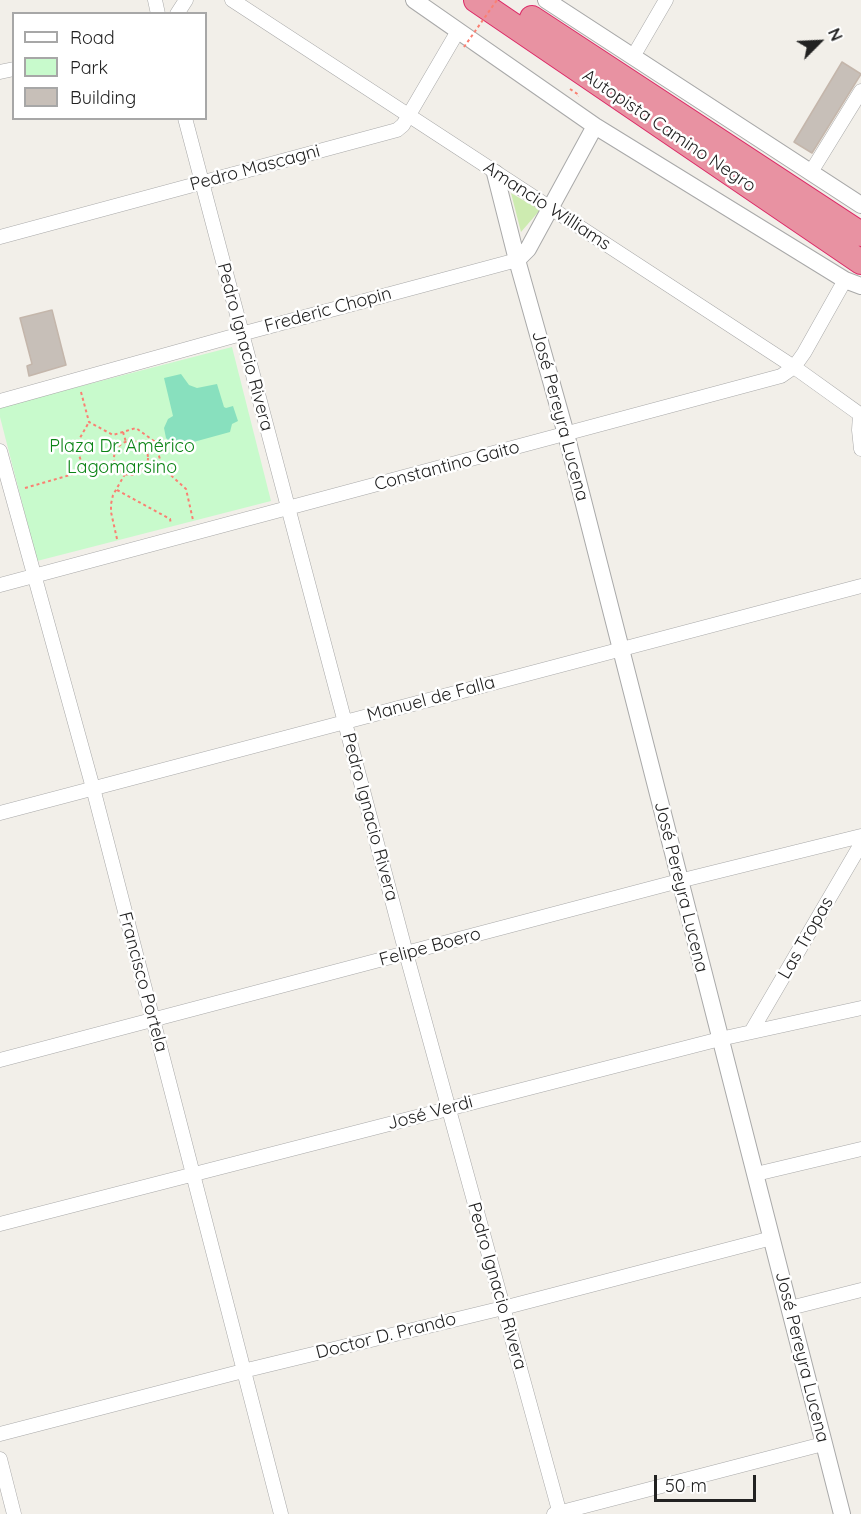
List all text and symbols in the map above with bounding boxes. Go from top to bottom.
legend [12,12,207,120]
north arrow [789,12,849,72]
text: N [824,25,847,44]
text: Road [70,26,115,49]
text: Park [70,56,108,79]
street label: Autopista Camino Negro [578,65,760,197]
text: Building [70,86,136,109]
street label: Pedro Mascagni [188,140,322,196]
street label: Amancio Williams [479,157,615,255]
street label: Pedro Ignacio Rivera [212,261,278,433]
street label: Frederic Chopin [262,283,394,337]
street label: José Pereyra Lucena [527,328,593,504]
park label: Plaza Dr. Américo Lagomarsino [49,436,195,478]
street label: Constantino Gaito [372,436,522,496]
street label: Manuel de Falla [365,672,497,726]
street label: Pedro Ignacio Rivera [337,731,403,903]
street label: José Pereyra Lucena [649,799,713,975]
street label: Las Tropas [774,893,838,983]
street label: Francisco Portela [114,909,172,1055]
street label: Felipe Boero [377,923,483,971]
street label: José Verdi [385,1091,475,1135]
street label: Pedro Ignacio Rivera [463,1200,531,1372]
street label: José Pereyra Lucena [770,1269,834,1445]
street label: Doctor D. Prando [314,1308,458,1364]
scale bar [657,1463,759,1501]
text: 50 m [665,1474,707,1497]

